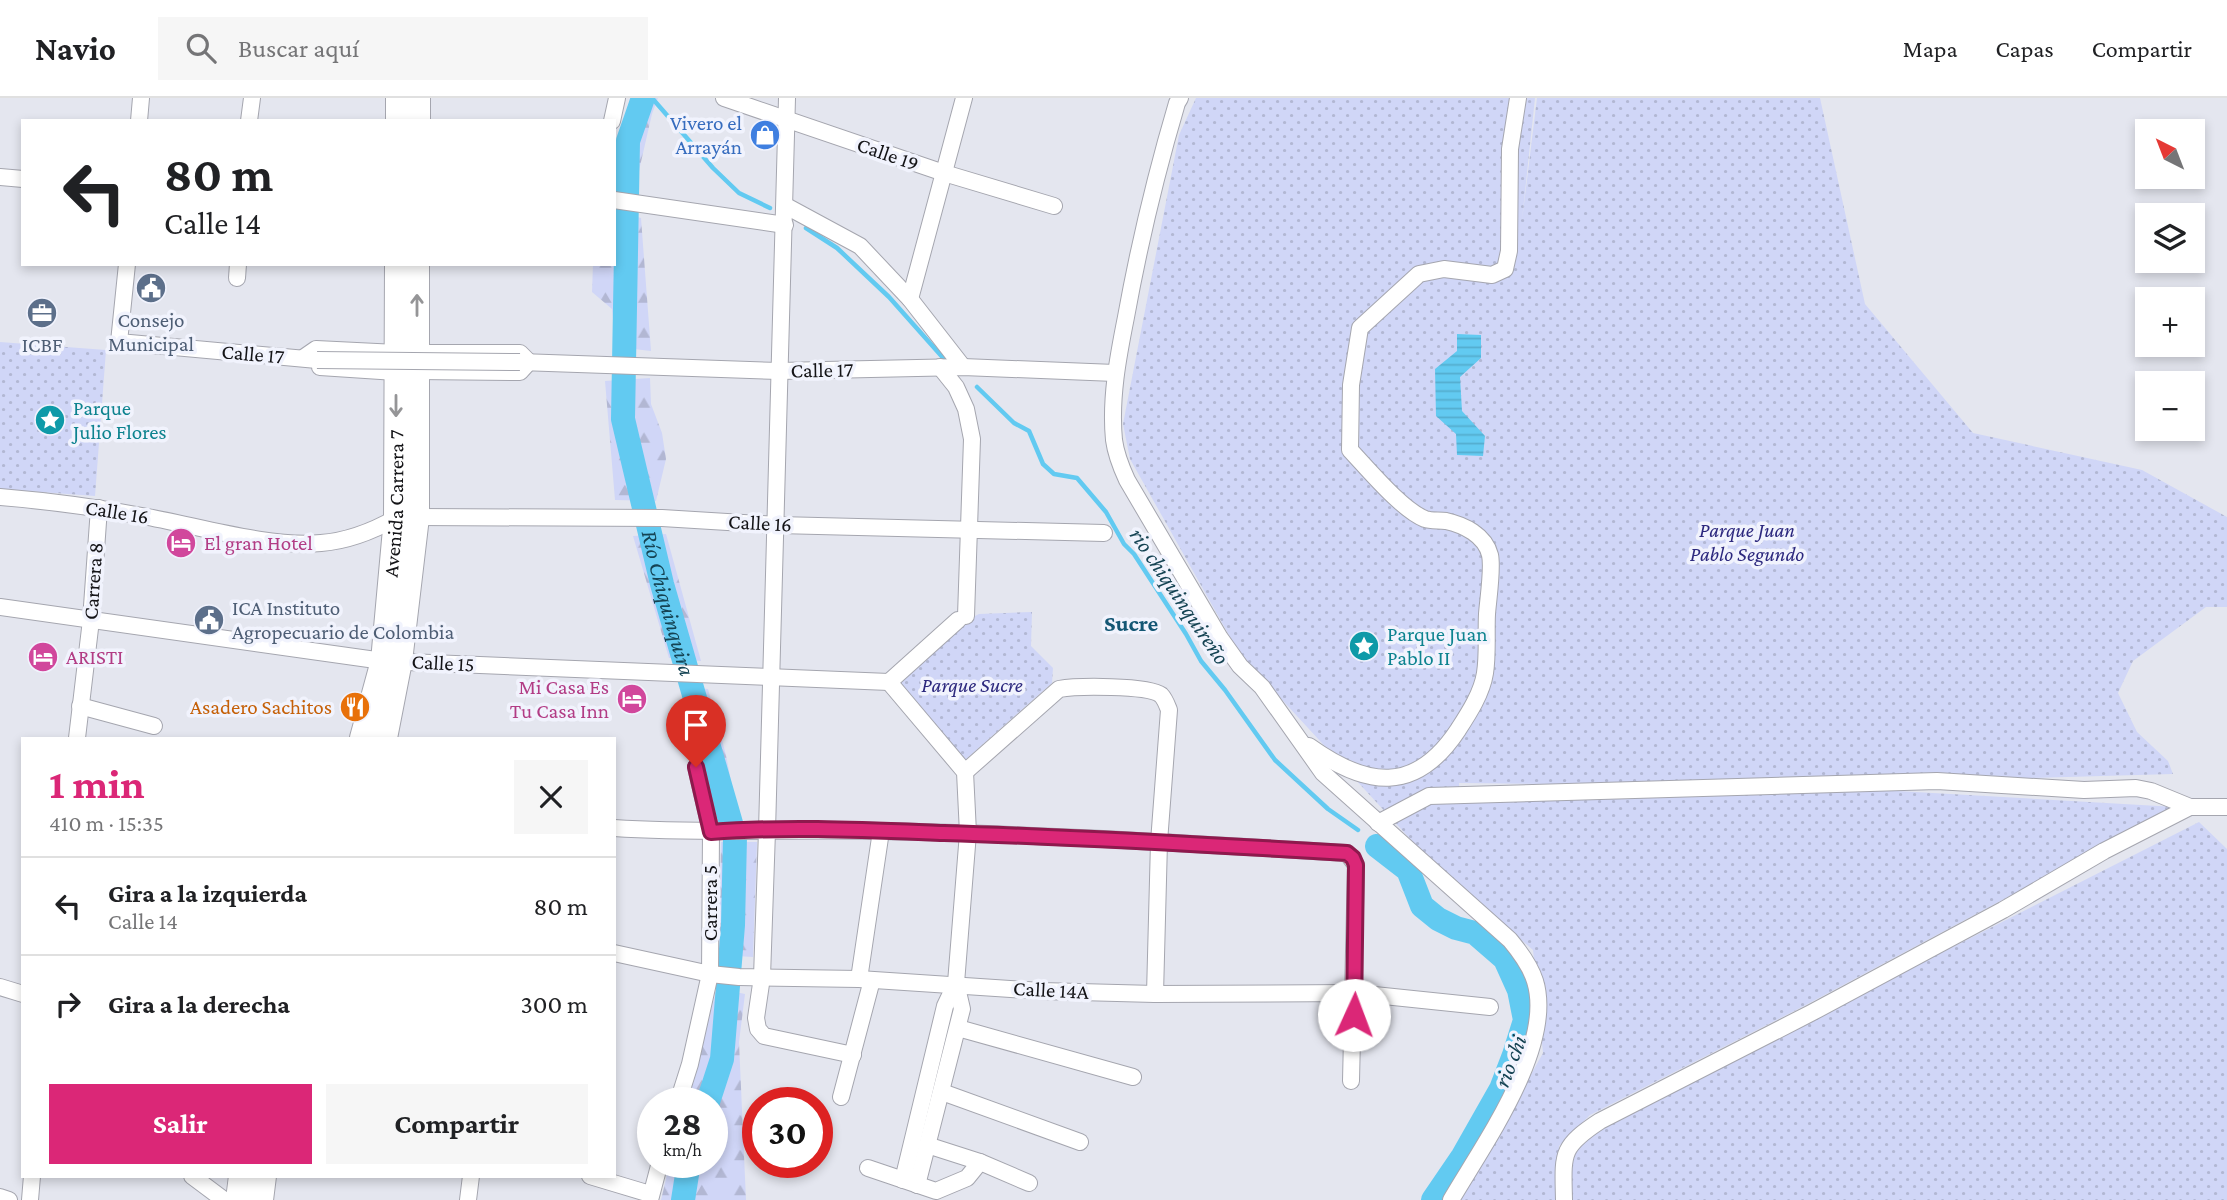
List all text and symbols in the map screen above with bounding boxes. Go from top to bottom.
search box [158,17,648,80]
icon: search [182,29,220,67]
text: Navio [35,30,116,67]
text: Buscar aquí [238,34,359,63]
text: Mapa [1903,35,1958,62]
text: Capas [1996,35,2054,62]
text: Compartir [2092,35,2192,62]
place label: Vivero el Arrayán [670,111,742,159]
shop icon: Vivero el Arrayán [748,118,782,152]
north arrow [2135,119,2205,189]
map controls [2135,119,2205,441]
street label: Calle 19 [854,132,922,176]
icon: left [49,147,140,238]
text: 80 m [164,147,273,202]
button: layers [2135,203,2205,273]
text: Calle 14 [164,205,261,241]
public building icon: Consejo Municipal [134,271,168,305]
button: + [2135,287,2205,357]
one-way arrow [410,294,424,317]
office icon: ICBF [25,296,59,330]
place label: Consejo Municipal [108,308,194,356]
place label: ICBF [22,333,63,357]
street label: Calle 17 [221,339,286,369]
street label: Calle 17 [790,357,854,383]
button: − [2135,371,2205,441]
one-way arrow [389,394,403,417]
place label: Parque Julio Flores [71,396,167,444]
place icon: Parque Julio Flores [33,403,67,437]
street label: Avenida Carrera 7 [379,429,408,578]
street label: Calle 16 [84,495,150,529]
street label: Calle 16 [727,509,793,537]
park label: Parque Juan Pablo Segundo [1690,518,1804,566]
water label: rio chiquinquireño [1125,523,1235,669]
hotel icon: El gran Hotel [164,526,198,560]
water label: Río Chiquinquira [637,527,701,679]
place label: El gran Hotel [204,531,313,555]
street label: Carrera 8 [78,541,108,621]
place label: ICA Instituto Agropecuario de Colombia [232,596,455,644]
public building icon: ICA Instituto Agropecuario de Colombia [192,603,226,637]
district label: Sucre [1104,610,1158,636]
place label: Parque Juan Pablo II [1387,622,1487,670]
place icon: Parque Juan Pablo II [1347,629,1381,663]
hotel icon: ARISTI [26,640,60,674]
place label: ARISTI [66,645,123,669]
street label: Calle 15 [411,649,475,677]
park label: Parque Sucre [921,673,1023,697]
place label: Mi Casa Es Tu Casa Inn [510,675,609,723]
hotel icon: Mi Casa Es Tu Casa Inn [615,682,649,716]
restaurant icon: Asadero Sachitos [338,690,372,724]
place label: Asadero Sachitos [190,695,332,719]
pin [666,695,726,767]
icon: arrive [677,706,715,744]
text: 1 min [49,760,145,807]
button: close [514,760,588,834]
text: 410 m · 15:35 [49,810,164,836]
street label: Carrera 5 [698,865,722,941]
text: Gira a la izquierda [108,879,307,908]
icon: left [49,887,87,925]
text: 80 m [534,892,588,921]
text: Calle 14 [108,908,178,934]
street label: Calle 14A [1013,976,1090,1004]
position arrow [1317,978,1391,1052]
icon: right [49,985,87,1023]
text: Gira a la derecha [108,990,290,1019]
text: 300 m [520,990,588,1019]
water label: rio chi [1488,1031,1532,1091]
button: Salir [49,1084,312,1164]
button: Compartir [326,1084,588,1164]
speed limit sign: 30 [742,1087,833,1178]
text: 28 [663,1104,702,1143]
text: km/h [663,1140,702,1160]

